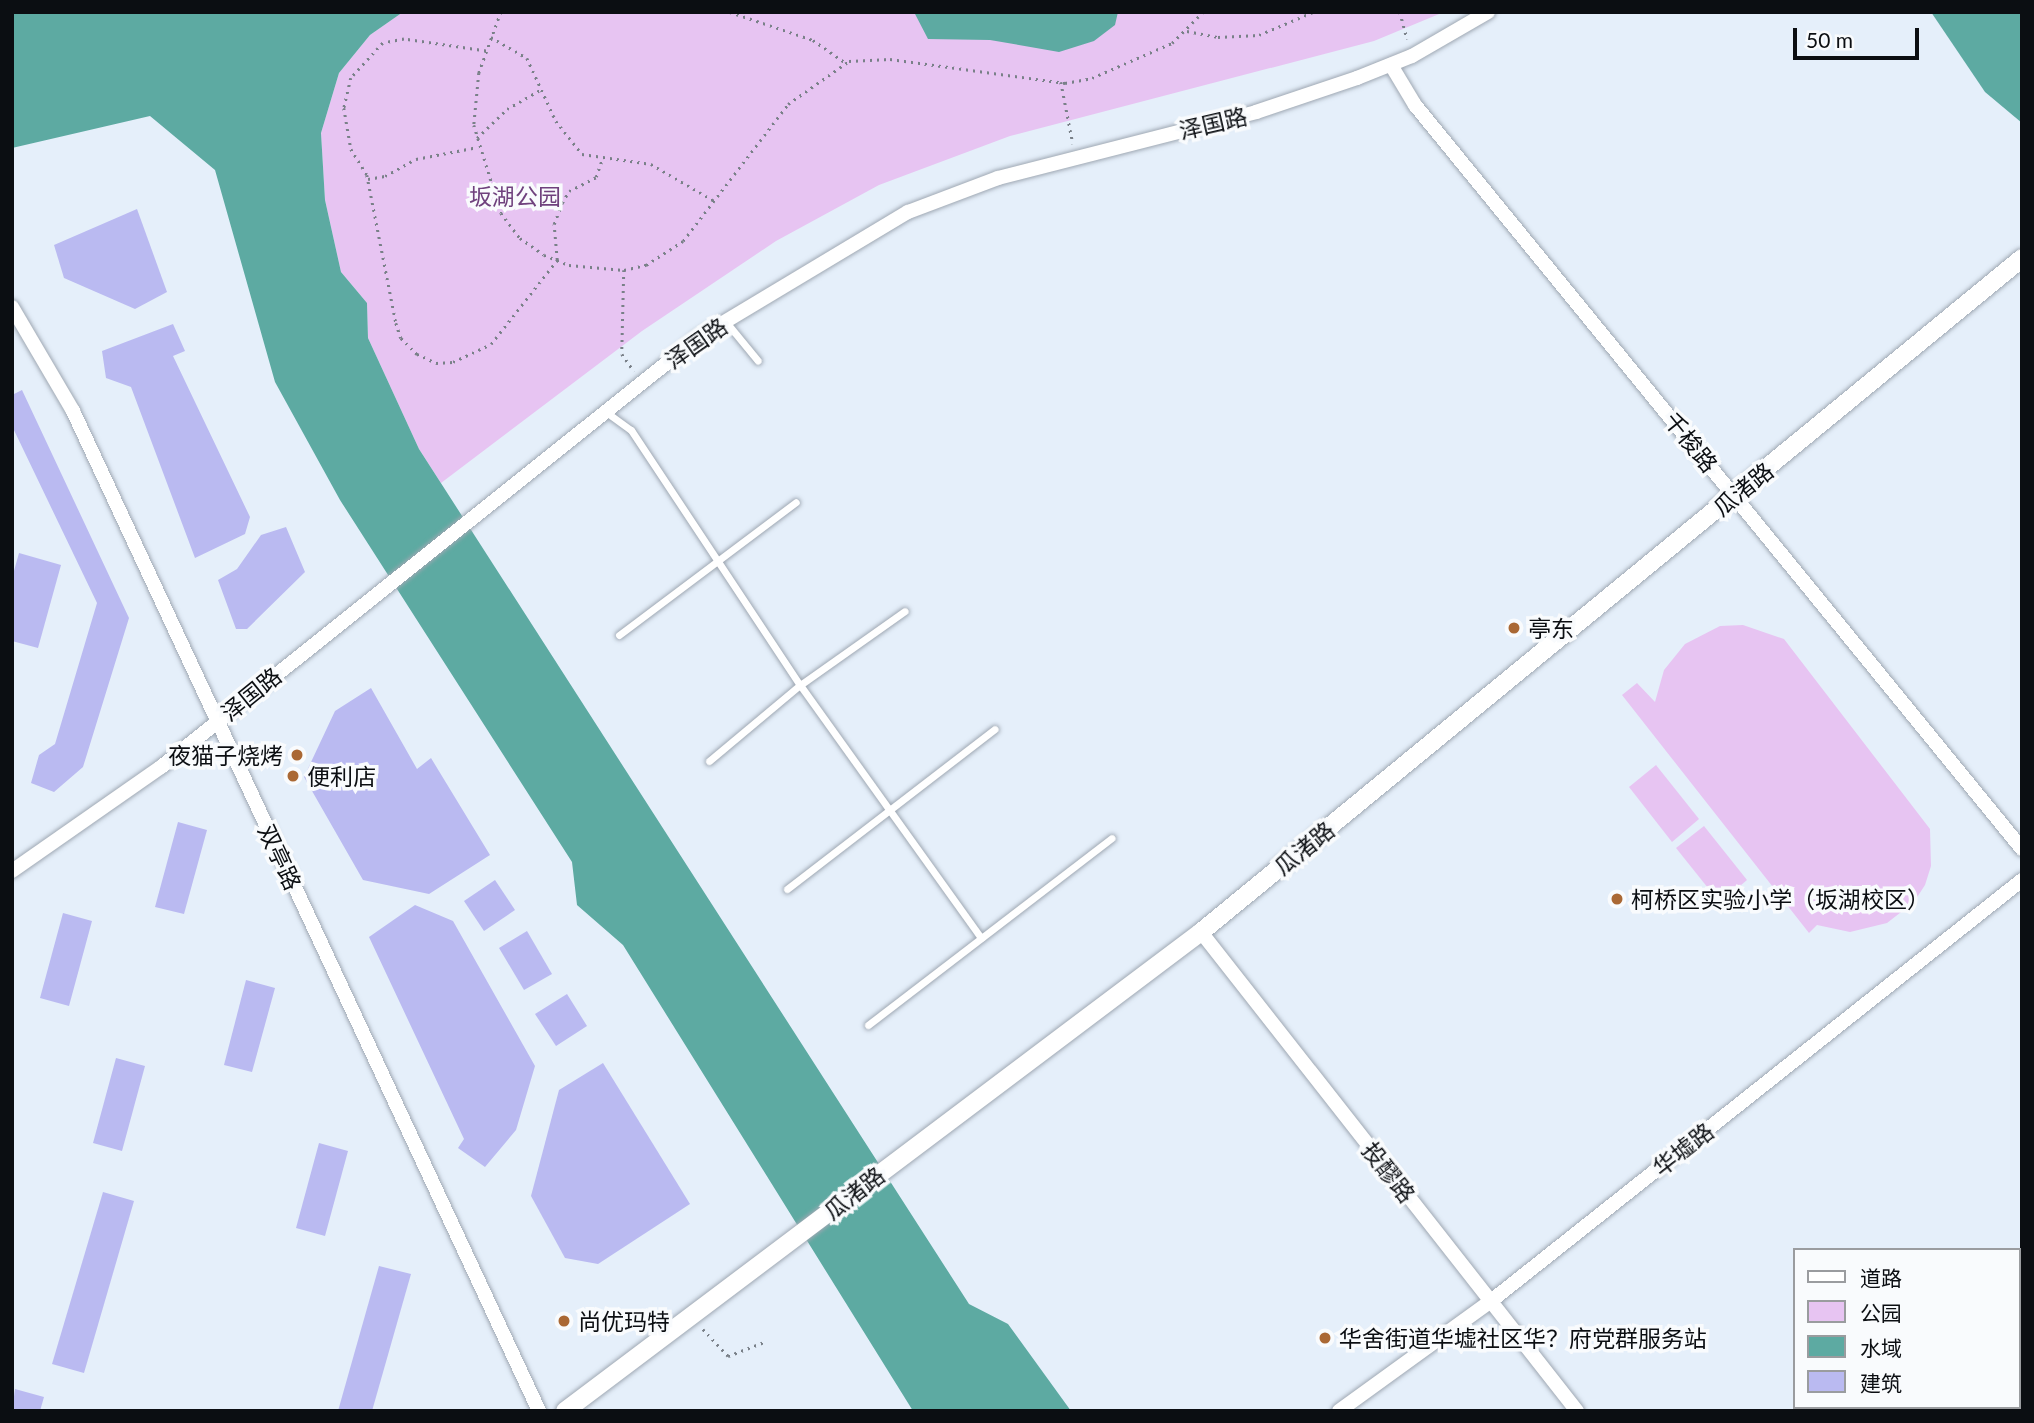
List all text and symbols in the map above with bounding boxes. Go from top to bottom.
scale bar [1796,14,1922,58]
text: 50 m [1806,27,1853,52]
street label: 泽国路 [1176,102,1250,144]
park label: 坂湖公园 [469,182,561,210]
street label: 泽国路 [660,312,732,374]
street label: 千梭路 [1659,407,1723,477]
street label: 瓜渚路 [1708,457,1778,521]
place label: 亭东 [1528,614,1574,642]
marker: 亭东 [1506,620,1522,636]
street label: 泽国路 [216,662,286,726]
place label: 夜猫子烧烤 [168,741,283,769]
marker: 夜猫子烧烤 [289,747,305,763]
place label: 便利店 [307,762,376,790]
marker: 便利店 [285,768,301,784]
street label: 瓜渚路 [1269,816,1339,880]
street label: 双亭路 [253,820,307,894]
place label: 柯桥区实验小学（坂湖校区） [1631,885,1930,913]
marker: 柯桥区实验小学（坂湖校区） [1609,891,1625,907]
street label: 华墟路 [1647,1117,1719,1181]
street label: 投醪路 [1357,1136,1421,1208]
street label: 瓜渚路 [818,1161,890,1225]
legend [1792,1248,2020,1409]
text: 道路 [1860,1265,1902,1290]
text: 公园 [1860,1300,1902,1325]
place label: 尚优玛特 [578,1307,670,1335]
marker: 尚优玛特 [556,1313,572,1329]
place label: 华舍街道华墟社区华？府党群服务站 [1339,1324,1707,1352]
marker: 华舍街道华墟社区华？府党群服务站 [1317,1330,1333,1346]
text: 水域 [1860,1335,1902,1360]
text: 建筑 [1860,1370,1902,1395]

